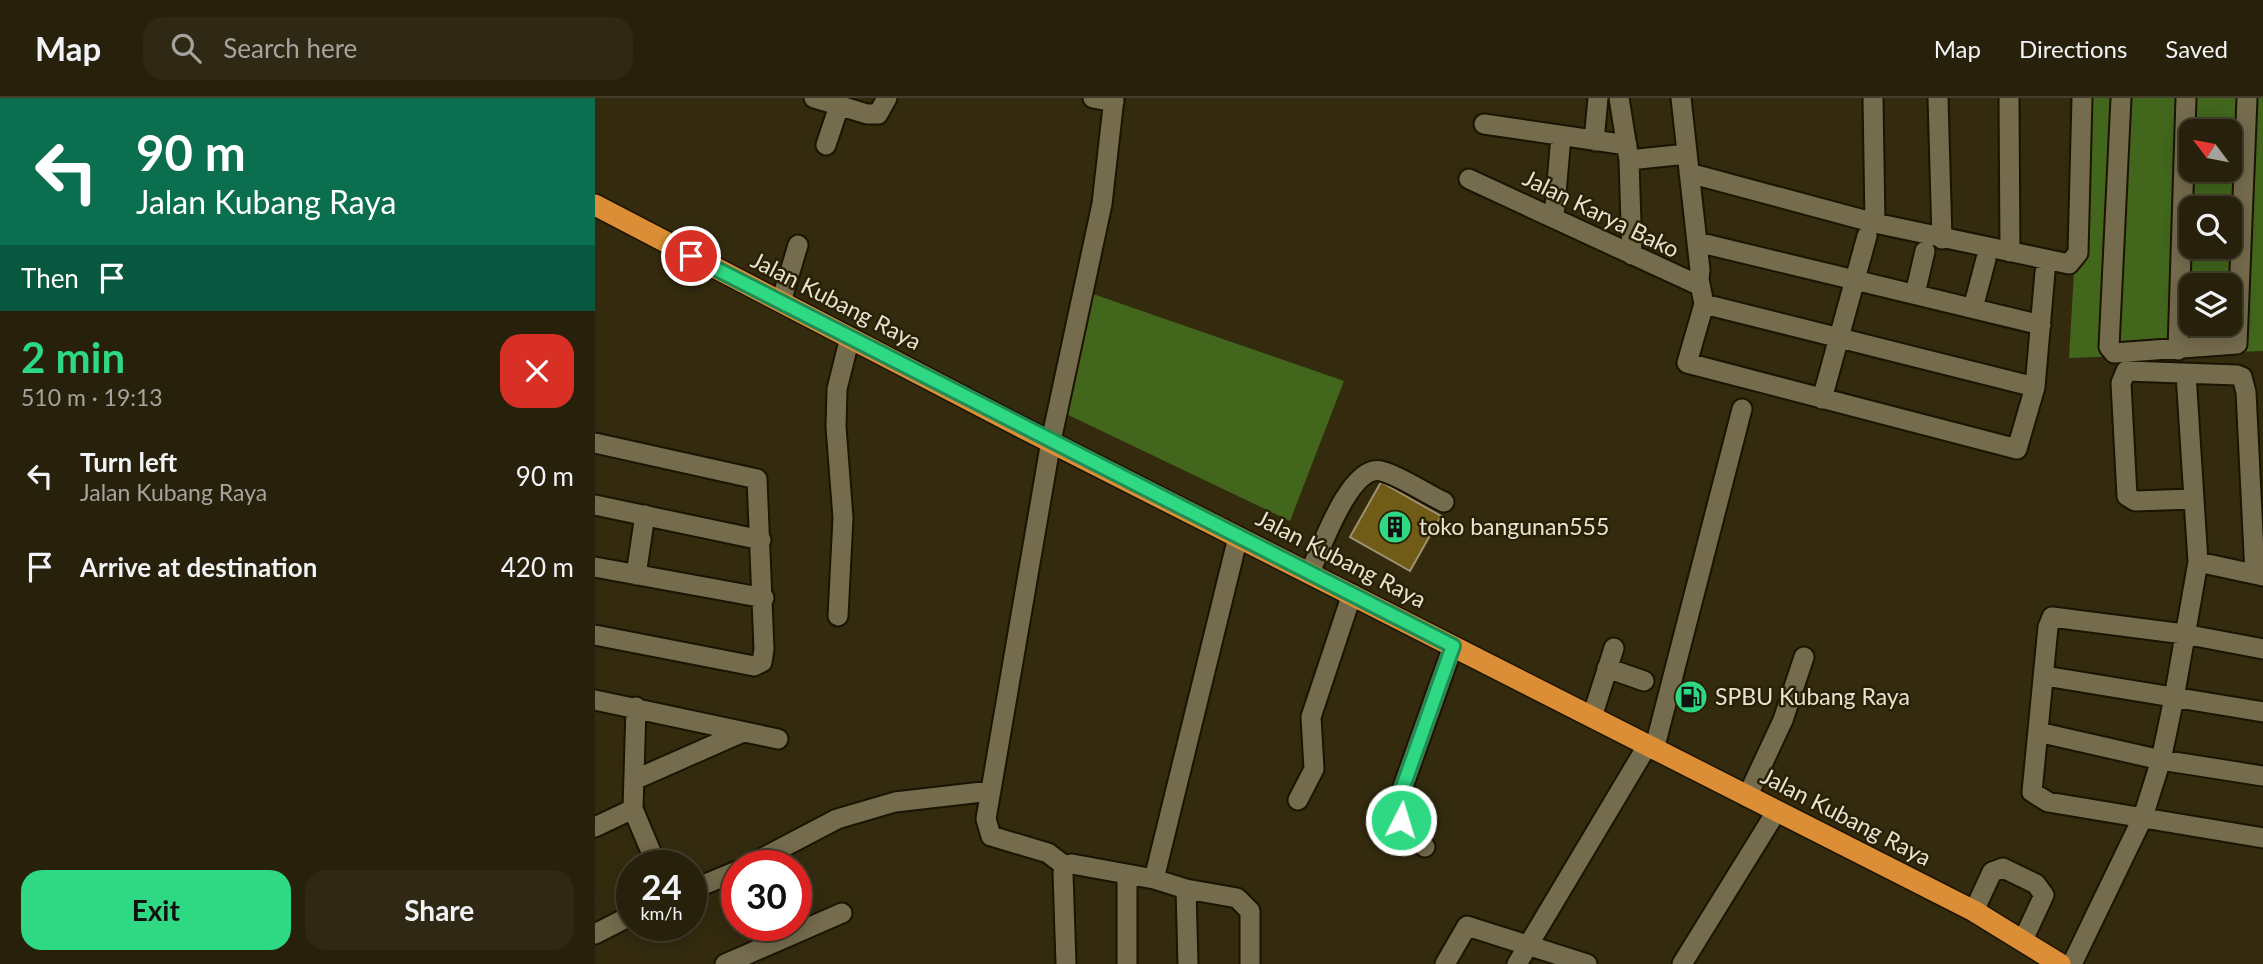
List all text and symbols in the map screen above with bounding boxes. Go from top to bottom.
search box [143,17,633,80]
text: Map [35,28,101,68]
icon: search [167,29,205,67]
text: Search here [223,32,357,64]
text: Map [1934,34,1981,63]
text: Directions [2019,34,2127,63]
text: Saved [2165,34,2228,63]
north arrow [2179,119,2242,182]
map controls [2179,119,2242,336]
text: 90 m [136,123,246,181]
icon: left [21,126,112,217]
street label: Jalan Karya Bako [1519,163,1684,263]
text: Jalan Kubang Raya [136,182,396,221]
button: search [2179,196,2242,259]
pin [661,226,721,286]
icon: arrive [672,237,710,275]
street label: Jalan Kubang Raya [747,245,926,355]
icon: arrive [93,259,131,297]
text: Then [21,262,79,294]
button: layers [2179,273,2242,336]
text: 2 min [21,332,125,382]
button: close [500,334,574,408]
text: 510 m · 19:13 [21,383,163,411]
text: Turn left [80,446,177,478]
icon: left [21,457,59,495]
text: 90 m [516,460,574,492]
text: Jalan Kubang Raya [80,478,267,506]
street label: Jalan Kubang Raya [1252,503,1431,613]
building icon: toko bangunan555 [1376,508,1414,546]
place label: toko bangunan555 [1419,512,1609,540]
icon: arrive [21,548,59,586]
text: Arrive at destination [80,551,317,583]
text: 420 m [501,551,574,583]
fuel station icon: SPBU Kubang Raya [1672,678,1710,716]
place label: SPBU Kubang Raya [1715,682,1910,710]
street label: Jalan Kubang Raya [1757,761,1936,871]
position arrow [1364,783,1438,857]
speed limit sign: 30 [721,850,812,941]
text: 24 [641,865,682,907]
button: Exit [21,870,291,950]
button: Share [305,870,574,950]
text: km/h [640,902,683,924]

